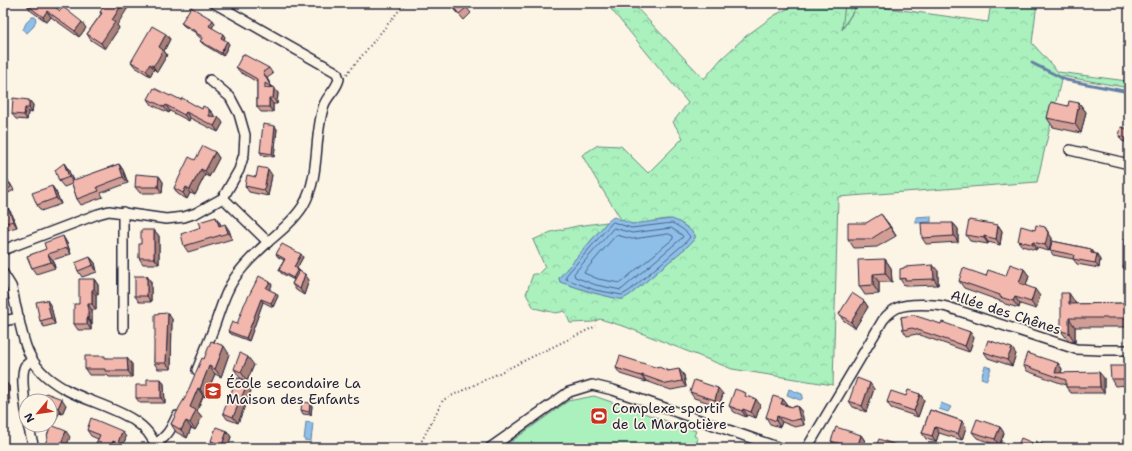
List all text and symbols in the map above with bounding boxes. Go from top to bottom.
street label: Allée des Chênes [949,286,1064,338]
place label: École secondaire La Maison des Enfants [226,374,361,408]
school or university icon: École secondaire La Maison des Enfants [203,381,223,401]
north arrow [18,393,58,433]
place label: Complexe sportif de la Margotière [612,399,727,433]
sports icon: Complexe sportif de la Margotière [589,406,609,426]
text: N [21,410,38,425]

